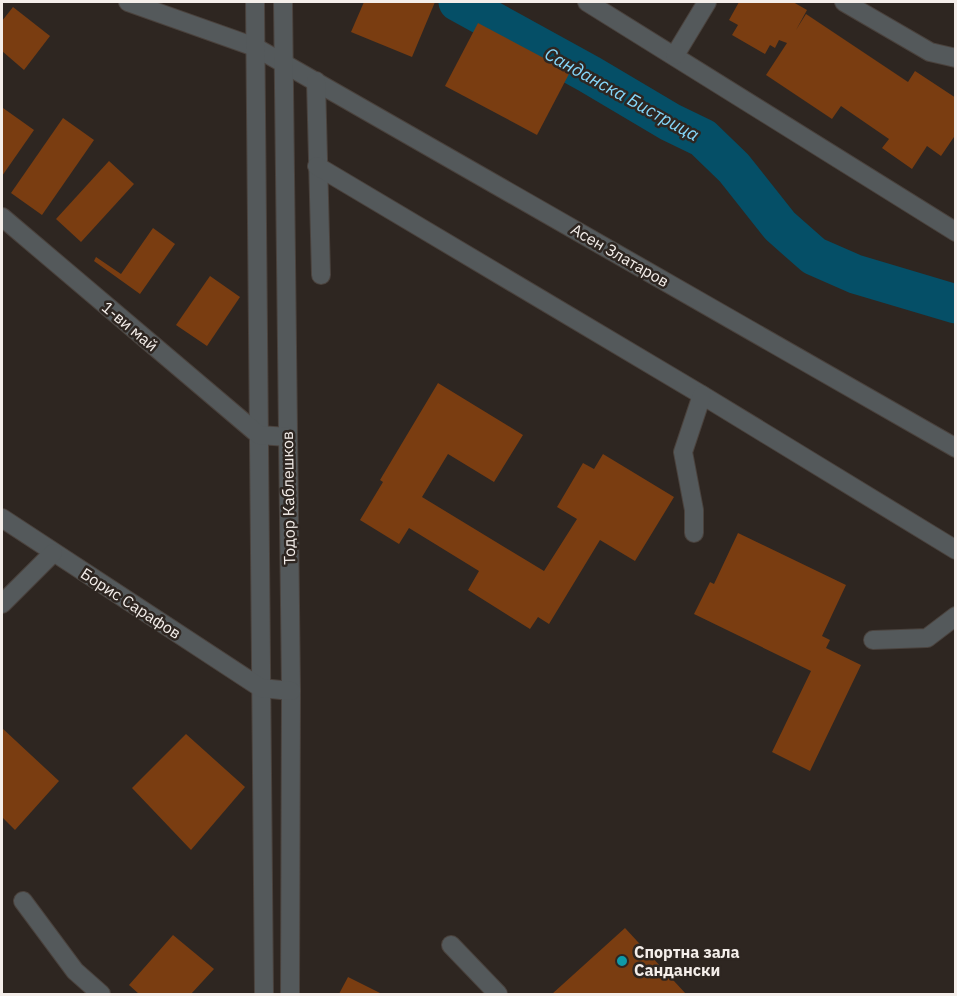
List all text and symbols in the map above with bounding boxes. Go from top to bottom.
water label: Санданска Бистрица [541,42,703,146]
street label: Асен Златаров [567,219,673,291]
street label: 1-ви май [98,297,162,355]
street label: Тодор Каблешков [277,431,299,565]
street label: Борис Сарафов [77,563,185,643]
place label: Спортна зала Сандански [634,942,740,980]
marker: Спортна зала Сандански [615,954,629,968]

